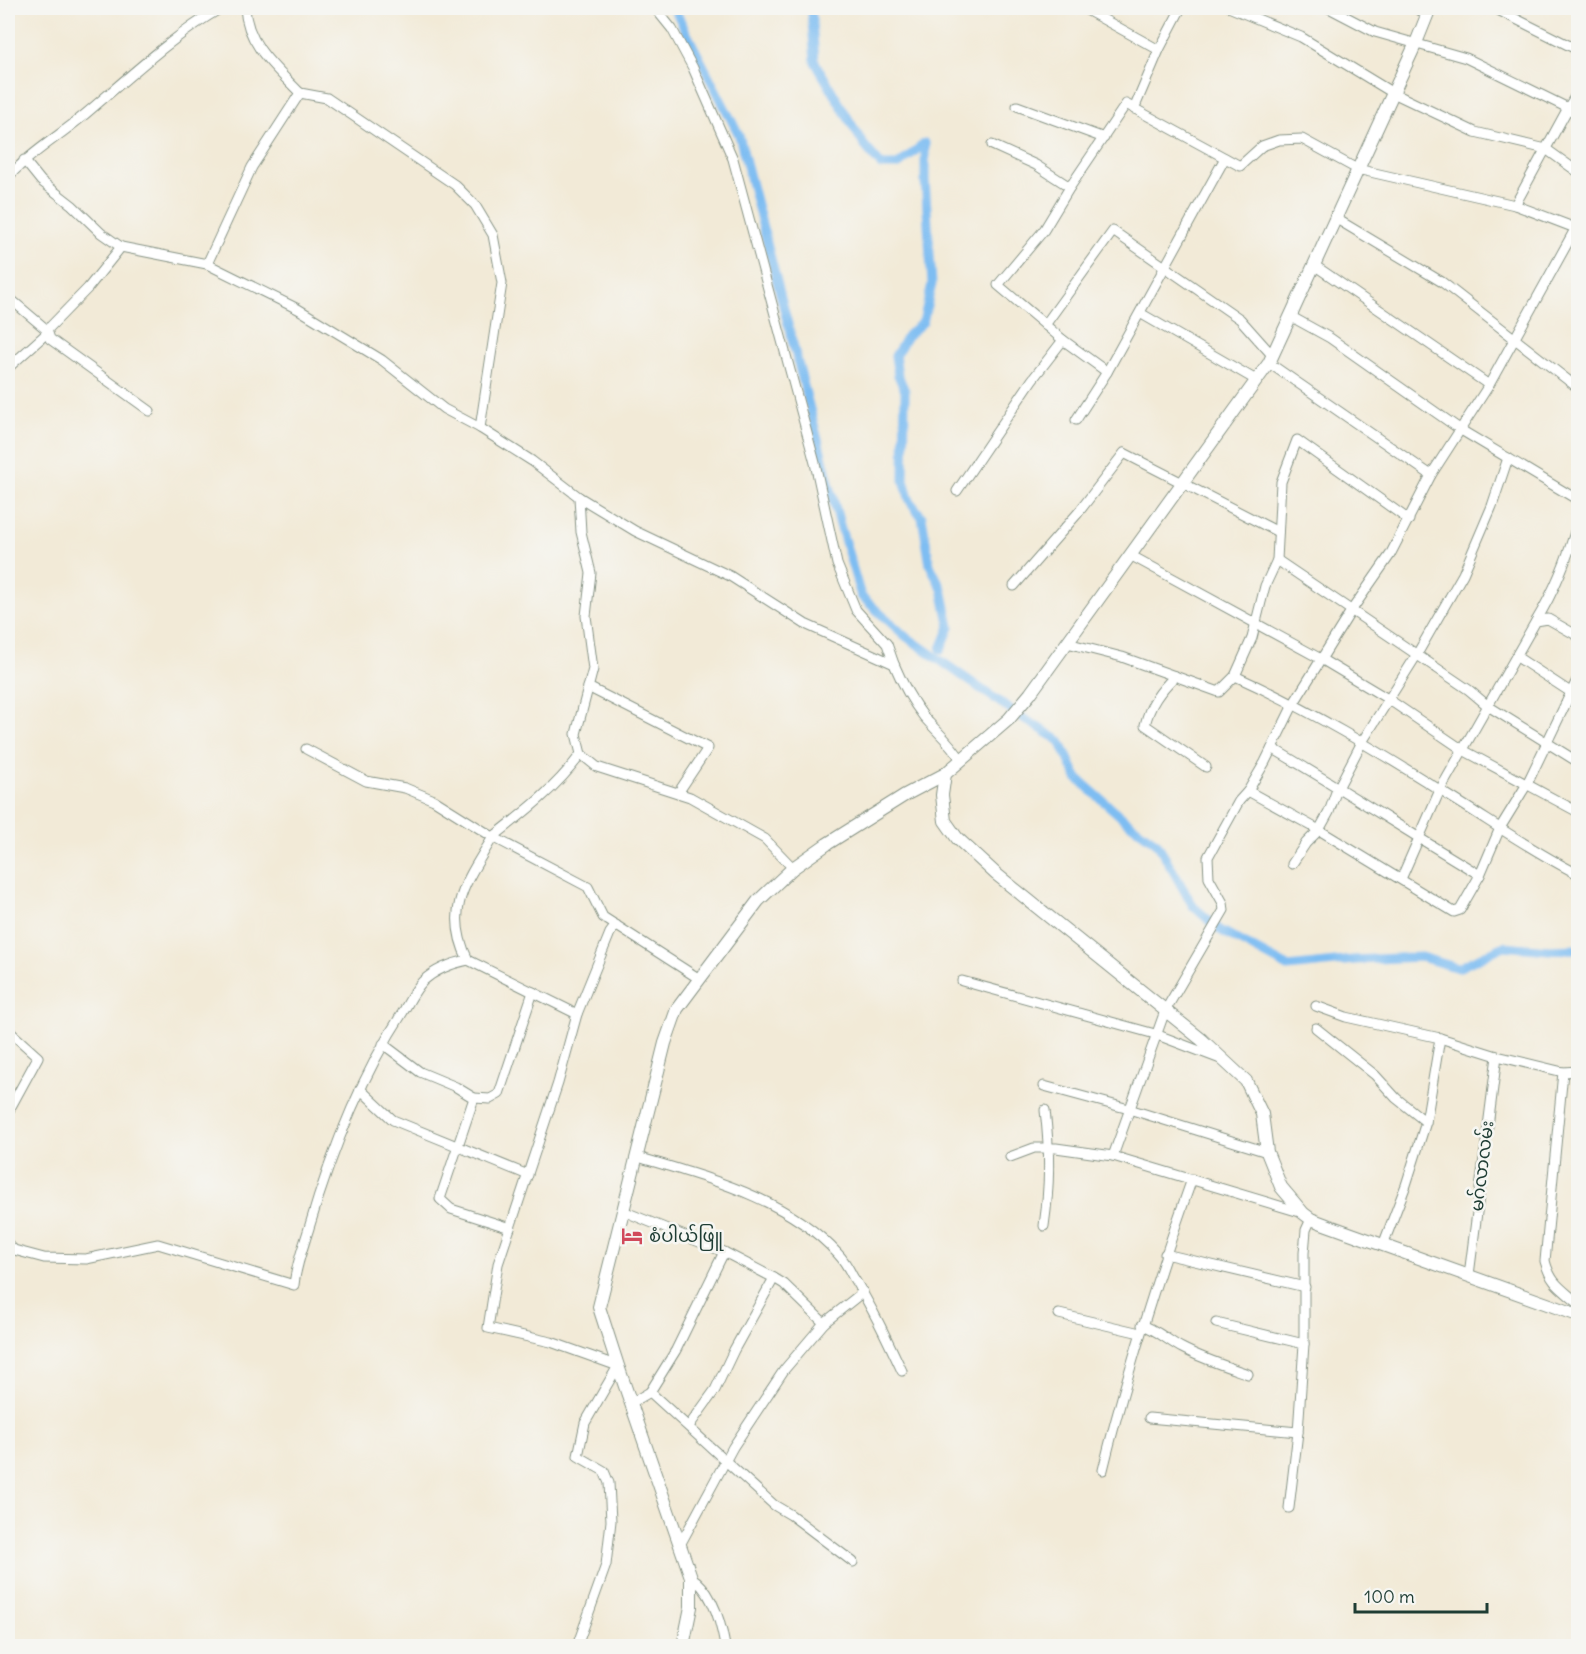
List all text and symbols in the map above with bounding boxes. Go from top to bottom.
street label: မဂ်လာလမ်း [1464,1119,1498,1213]
place label: စံပါယ်ဖြူ [649,1223,724,1251]
hotel icon: စံပါယ်ဖြူ [620,1224,644,1248]
scale bar [1355,1576,1487,1614]
text: 100 m [1364,1585,1415,1608]

